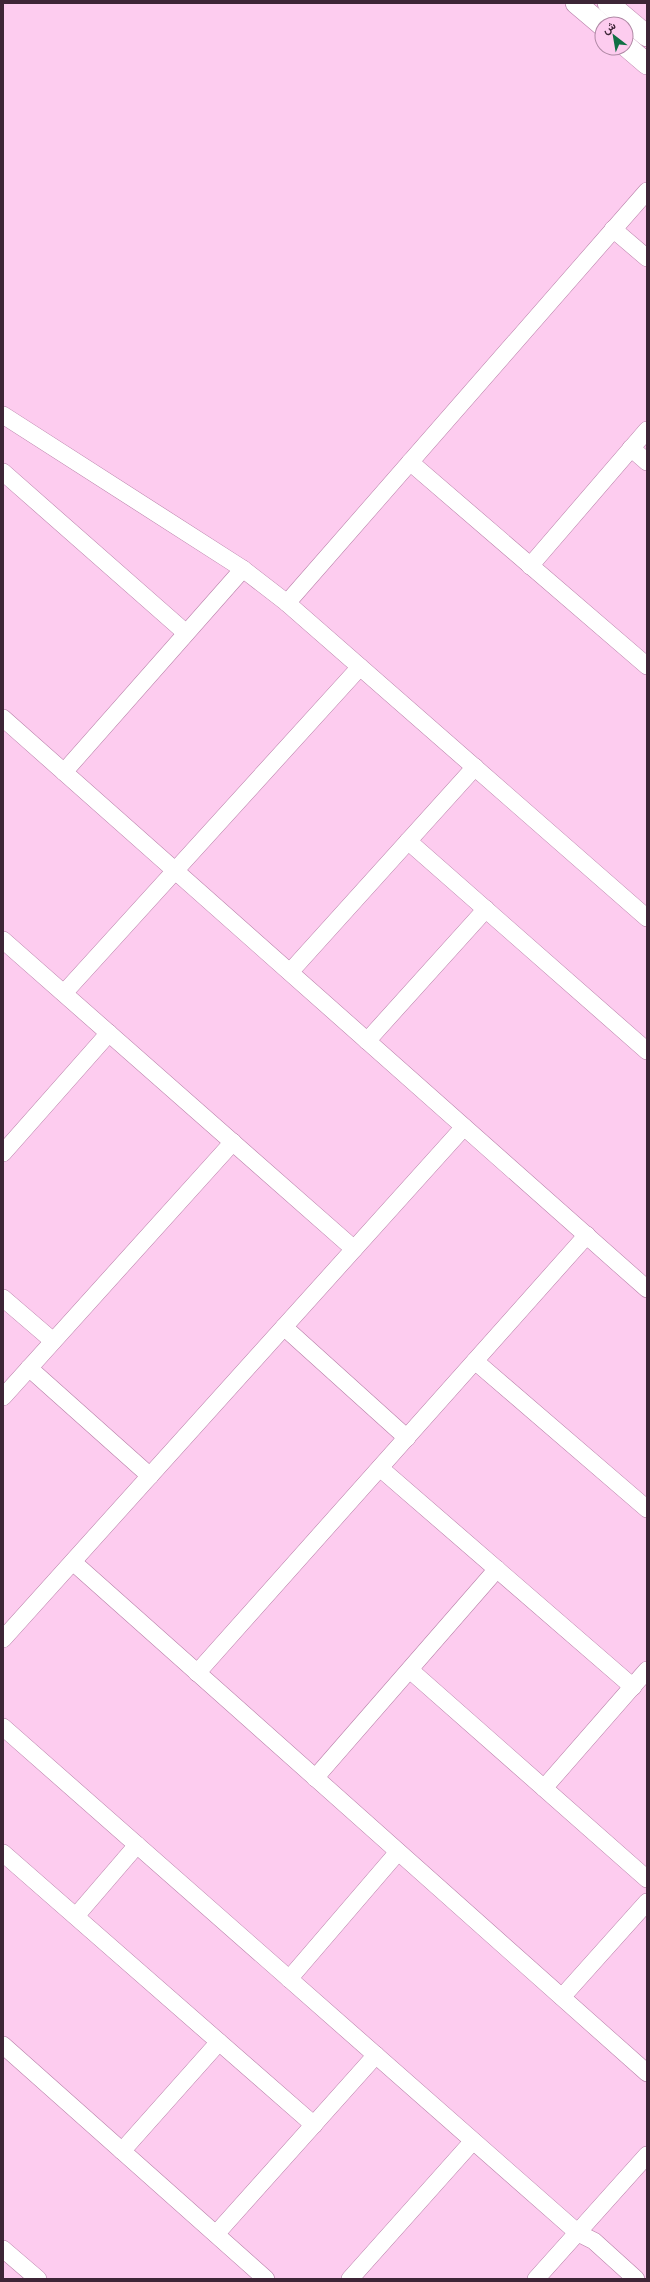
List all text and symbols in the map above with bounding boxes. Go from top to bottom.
north arrow [594,16,634,56]
text: ش [600,18,619,38]

